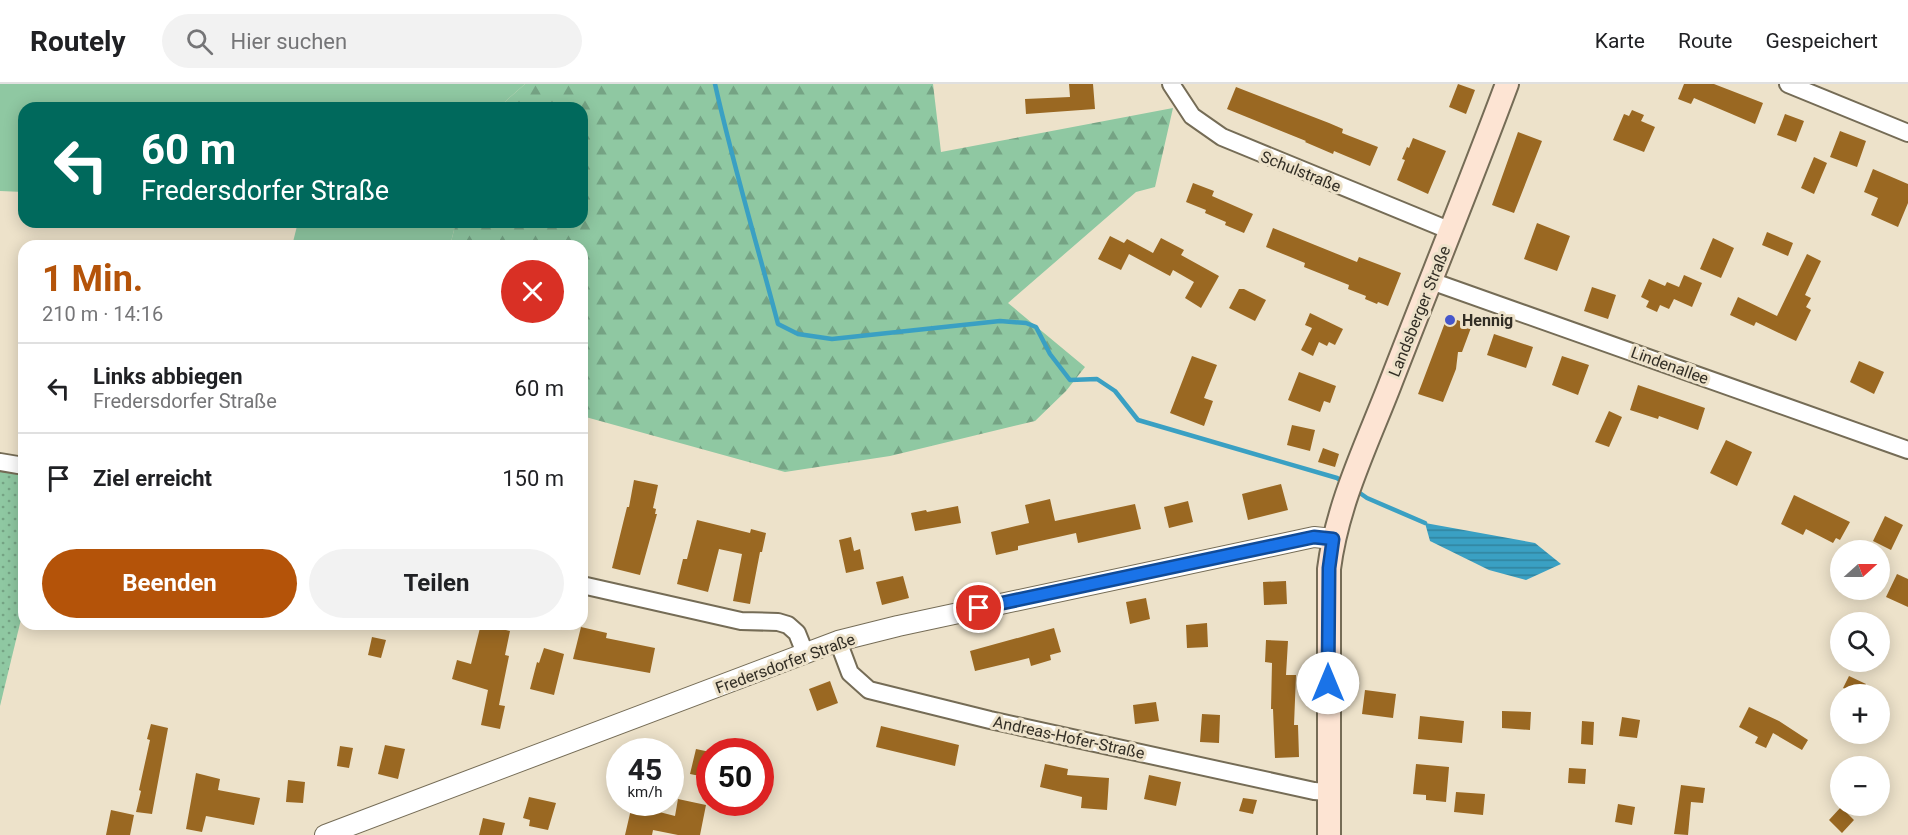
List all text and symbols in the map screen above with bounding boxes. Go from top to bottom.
search box [162,14,582,68]
text: Routely [30,25,126,58]
icon: search [183,25,216,58]
text: Hier suchen [231,29,347,54]
text: Karte [1595,29,1645,53]
text: Route [1678,29,1732,53]
text: Gespeichert [1765,29,1878,53]
text: 60 m [141,125,236,174]
icon: left [42,126,120,204]
street label: Schulstraße [1258,147,1344,196]
text: Fredersdorfer Straße [141,175,389,207]
street label: Landsberger Straße [1385,243,1454,379]
text: 1 Min. [42,258,143,300]
button: close [501,260,564,323]
text: 210 m · 14:16 [42,302,163,326]
place label: Hennig [1462,311,1513,330]
marker: Hennig [1443,313,1457,327]
street label: Lindenallee [1628,343,1711,388]
text: Links abbiegen [93,364,243,389]
icon: left [42,372,75,405]
text: 60 m [515,376,564,401]
text: Fredersdorfer Straße [93,389,277,413]
icon: arrive [42,462,75,495]
text: Ziel erreicht [93,466,212,491]
text: 150 m [502,466,564,491]
north arrow [1830,540,1890,600]
map controls [1830,540,1890,816]
button: Beenden [42,549,297,618]
button: Teilen [309,549,564,618]
pin [953,582,1004,633]
icon: arrive [962,591,995,624]
button: search [1830,612,1890,672]
street label: Fredersdorfer Straße [713,629,858,698]
position arrow [1296,651,1360,715]
button: + [1830,684,1890,744]
street label: Andreas-Hofer-Straße [991,712,1146,763]
speed limit sign: 50 [696,738,774,816]
text: 45 [628,752,662,787]
button: − [1830,756,1890,816]
text: km/h [627,783,663,801]

